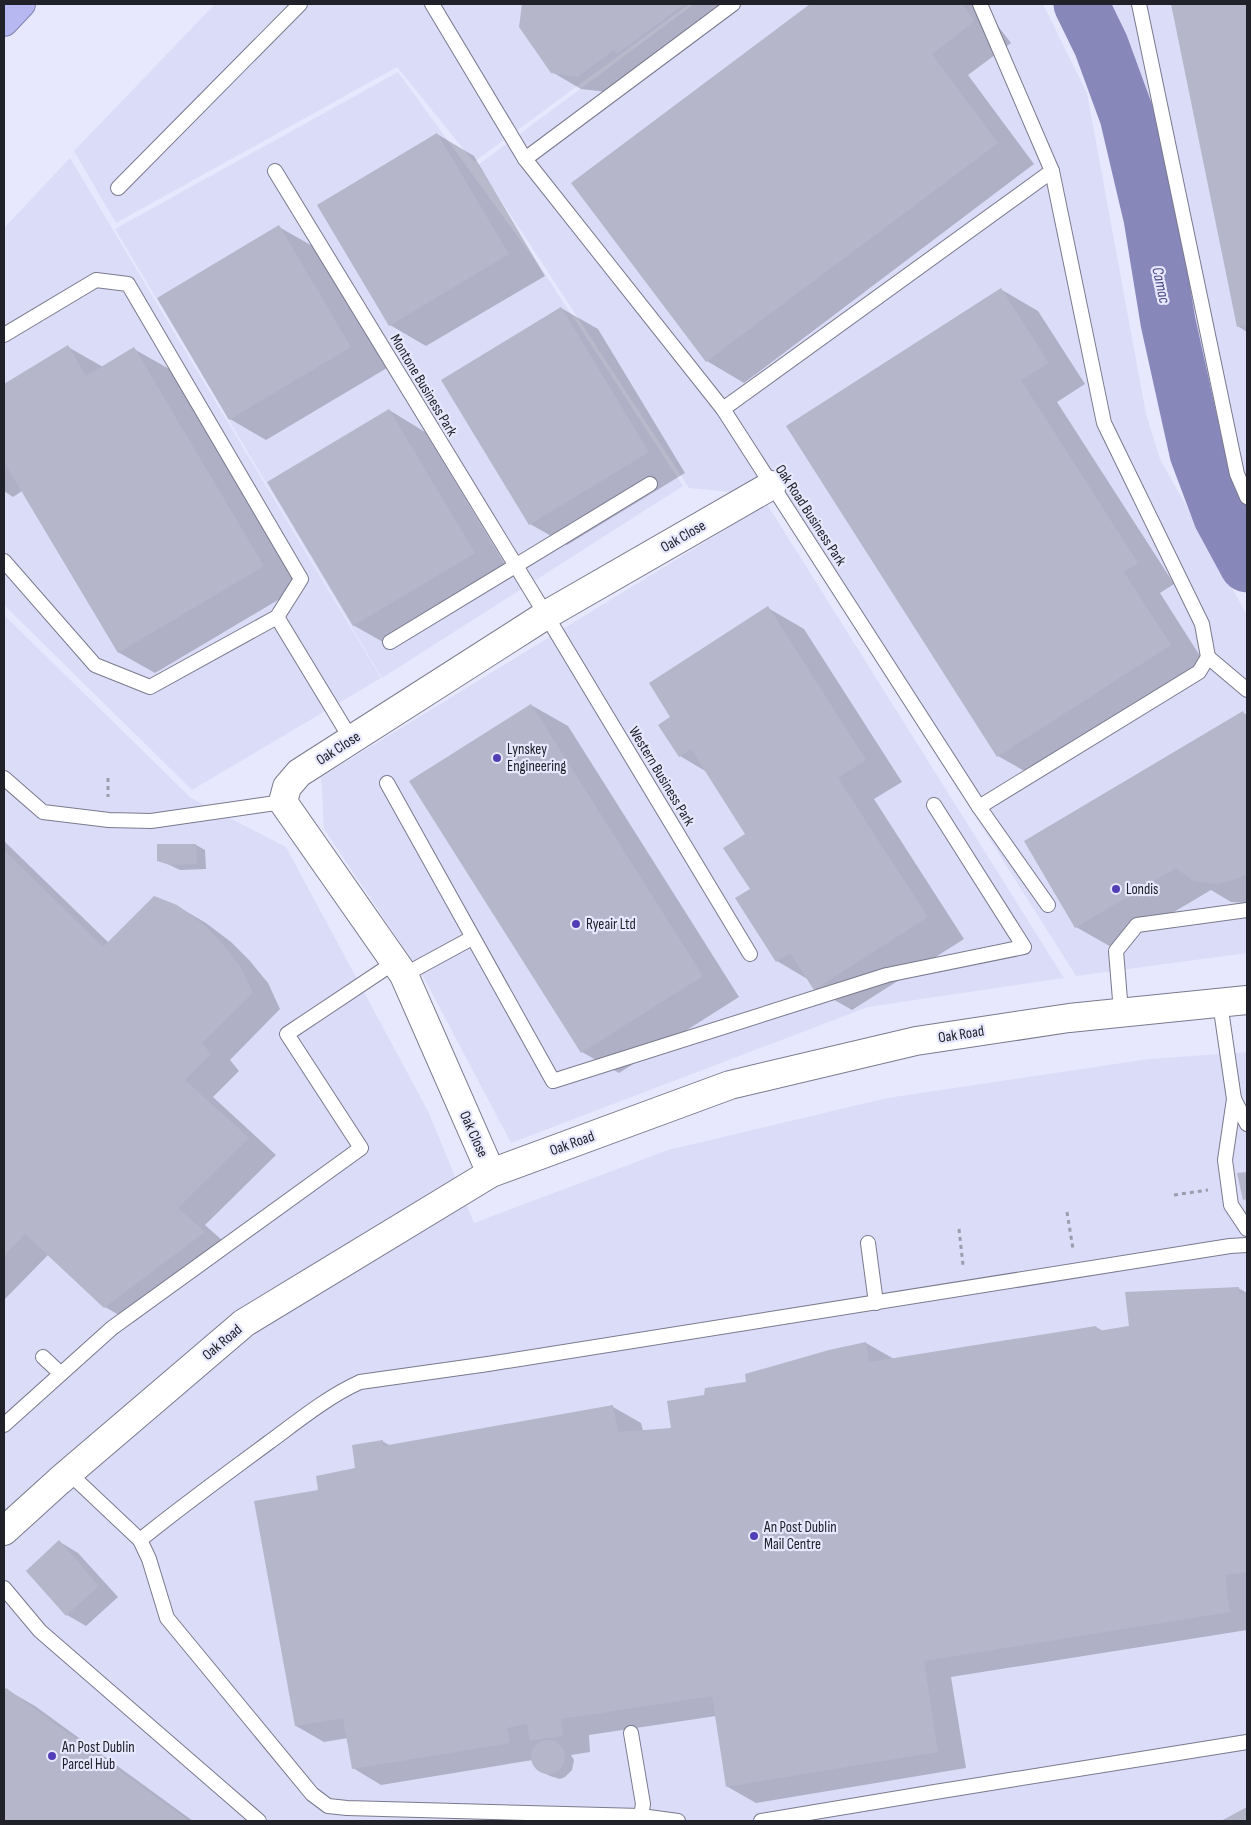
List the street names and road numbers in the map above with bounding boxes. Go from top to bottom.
street label: Montone Business Park [386,331,462,440]
street label: Oak Road Business Park [771,461,851,570]
street label: Oak Close [657,516,709,557]
street label: Western Business Park [624,723,699,830]
street label: Oak Close [313,727,364,770]
street label: Oak Road [937,1022,985,1047]
street label: Oak Close [455,1108,492,1160]
street label: Oak Road [547,1127,597,1160]
street label: Oak Road [199,1320,246,1364]

